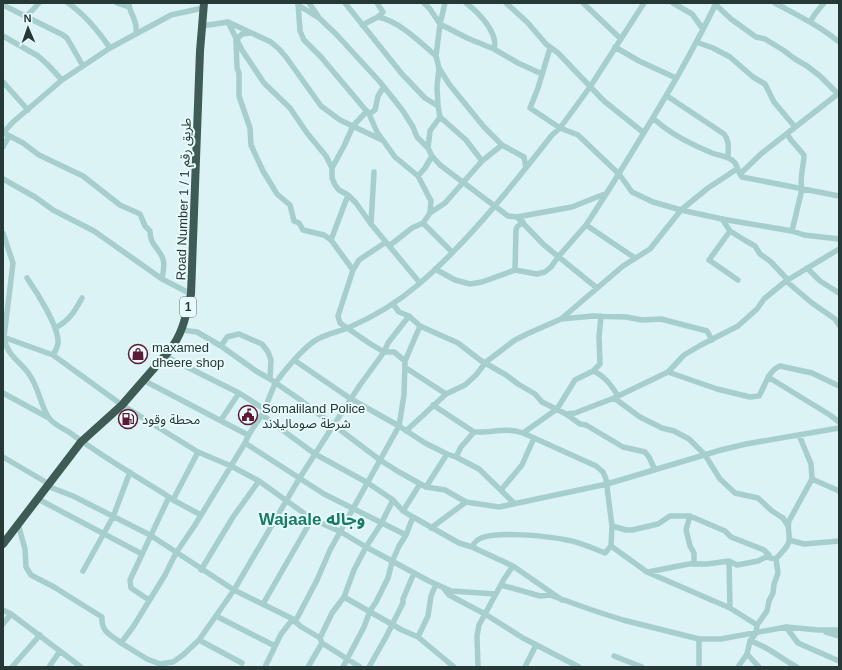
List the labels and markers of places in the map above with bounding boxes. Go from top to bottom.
place label: maxamed dheere shop [152,340,224,370]
shop icon: maxamed dheere shop [127,343,149,365]
place label: Somaliland Police شرطة صوماليلاند [262,401,365,431]
public building icon: Somaliland Police شرطة صوماليلاند [237,404,259,426]
fuel station icon: محطة وقود [117,408,139,430]
place label: محطة وقود [142,412,200,427]

